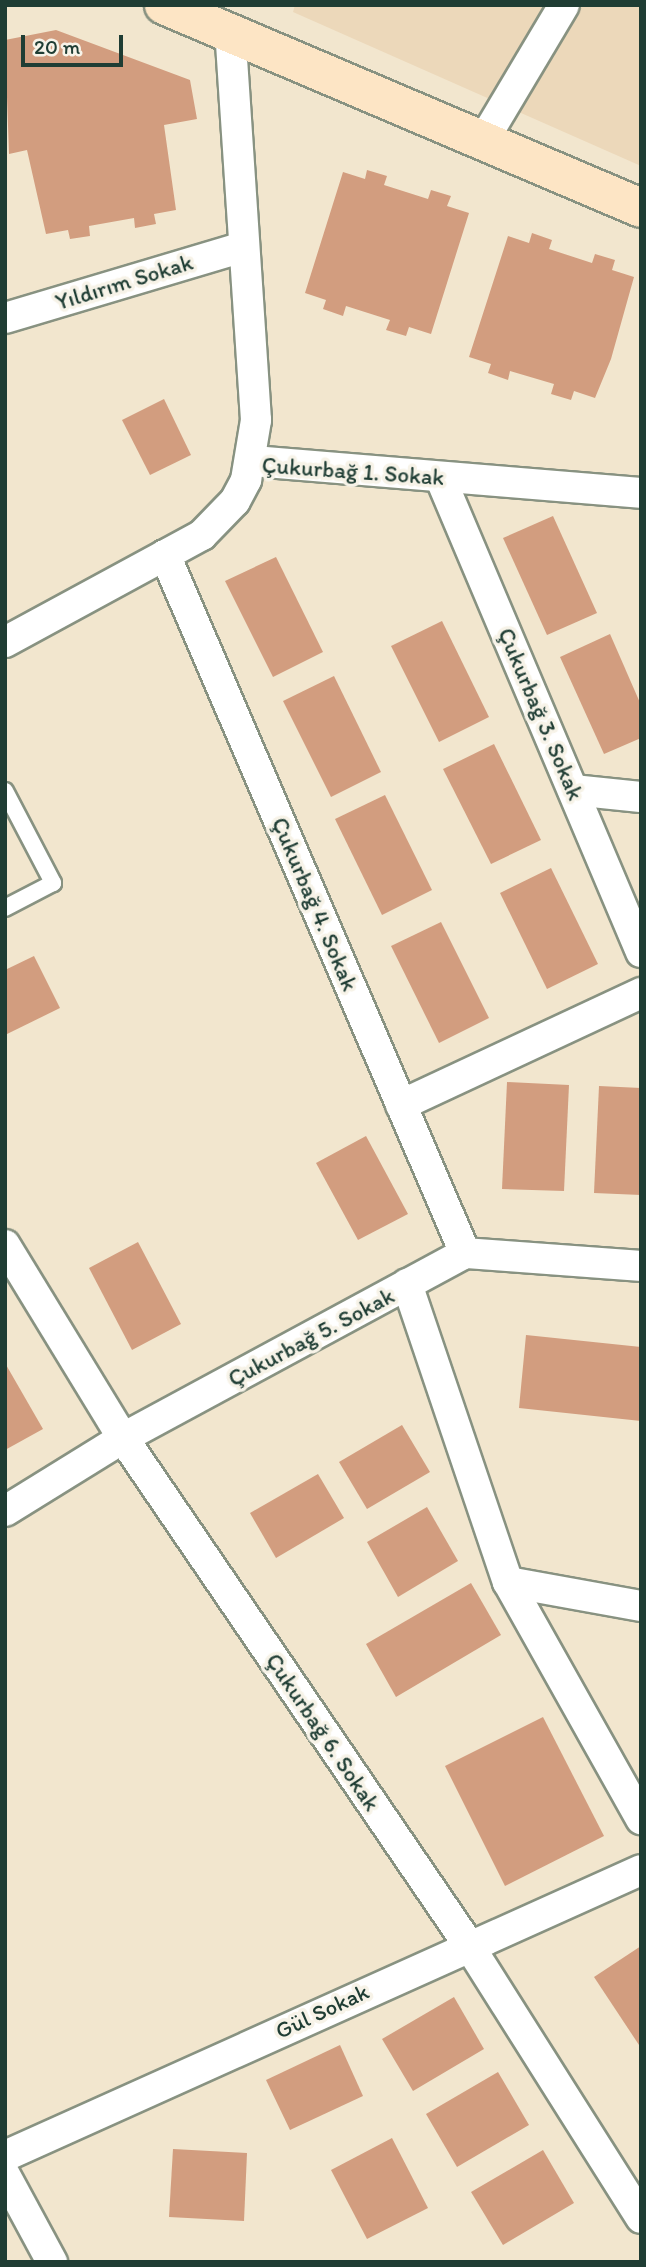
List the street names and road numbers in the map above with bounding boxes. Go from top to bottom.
street label: Yıldırım Sokak [52,248,196,316]
street label: Çukurbağ 1. Sokak [261,451,445,491]
street label: Çukurbağ 3. Sokak [492,624,590,804]
street label: Çukurbağ 4. Sokak [266,813,364,995]
street label: Çukurbağ 5. Sokak [223,1282,399,1392]
street label: Çukurbağ 6. Sokak [260,1648,386,1816]
street label: Gül Sokak [271,1977,373,2045]

